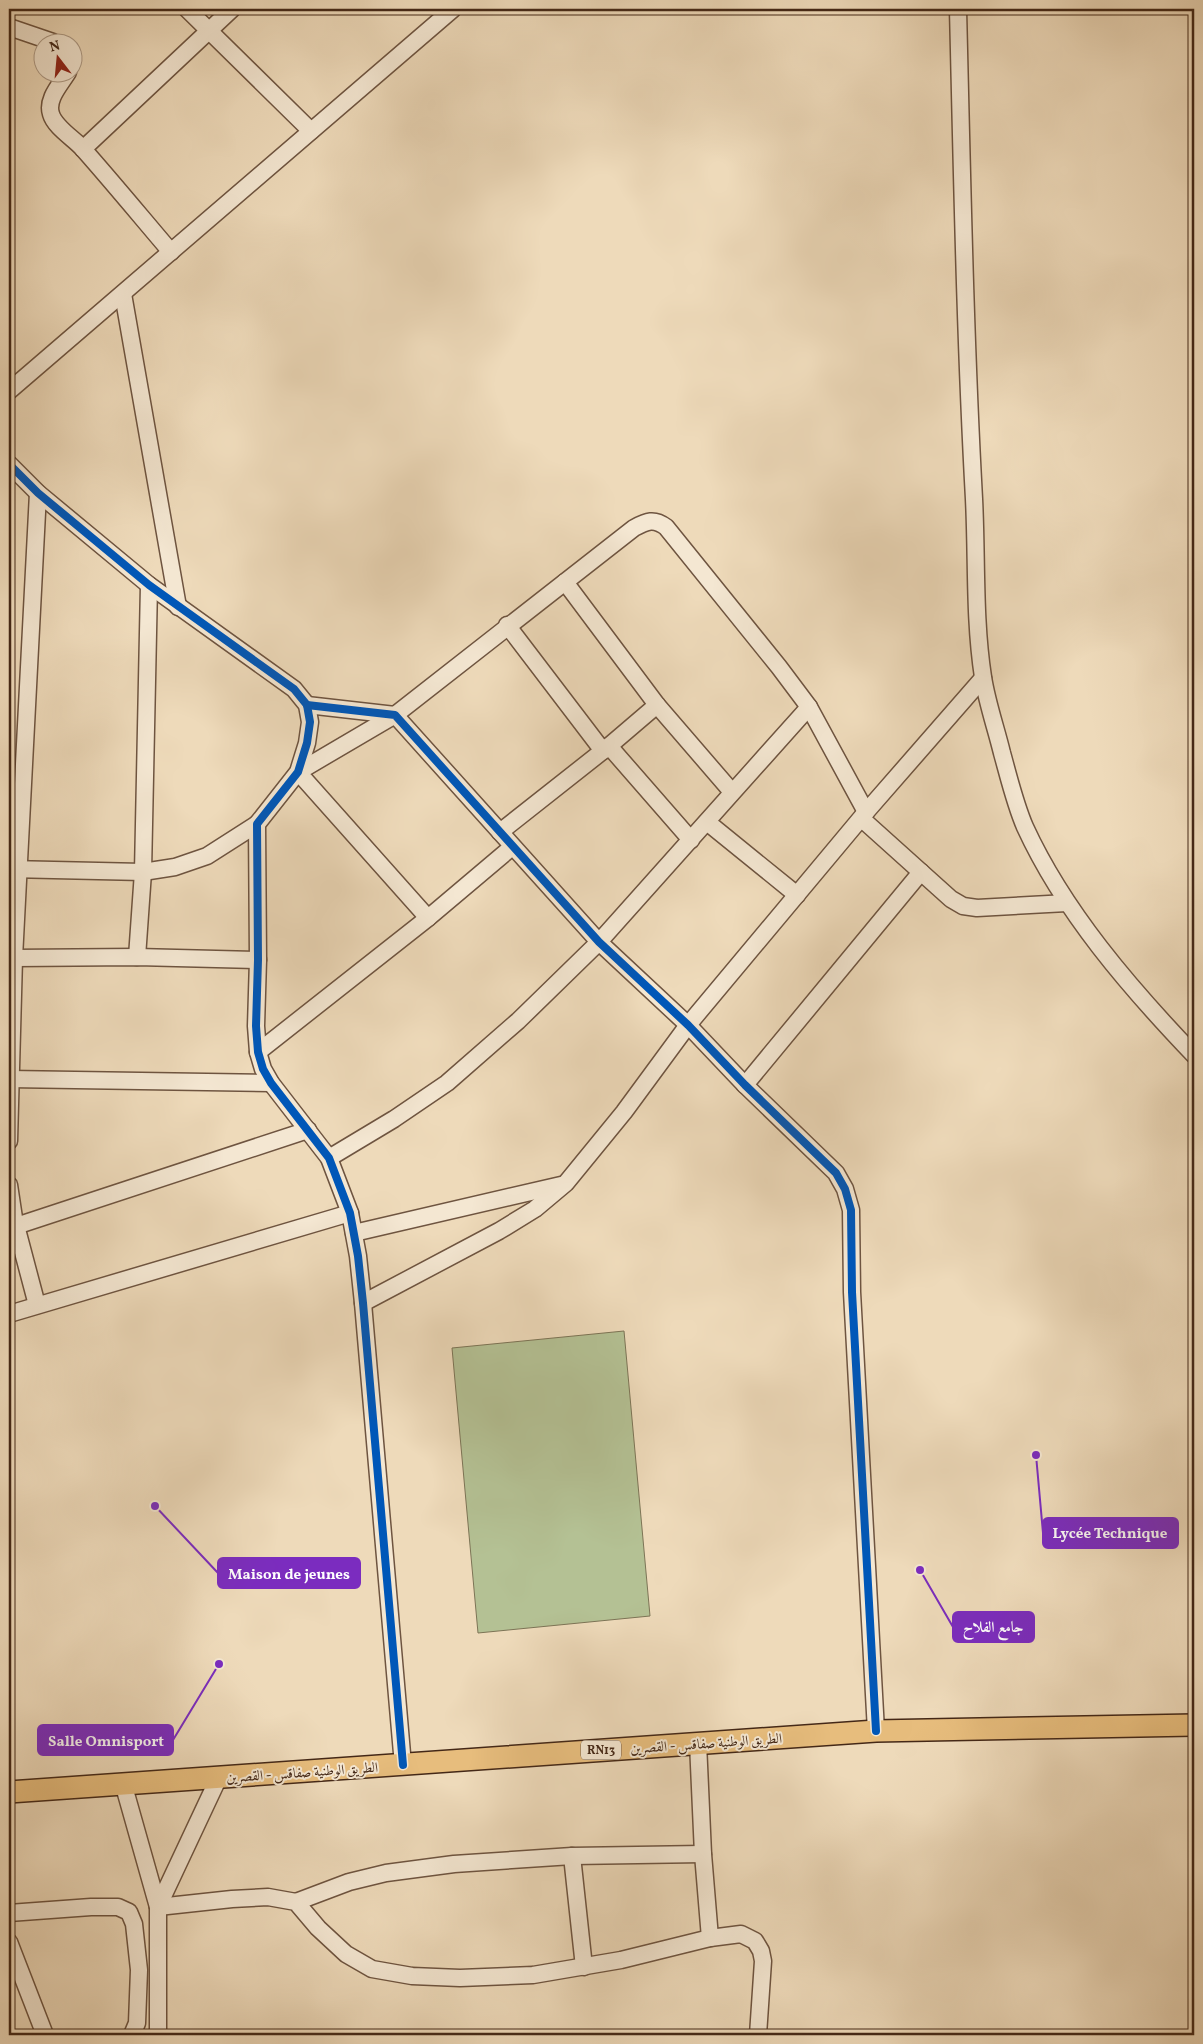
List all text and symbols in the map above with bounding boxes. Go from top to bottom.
north arrow [32,32,82,82]
text: N [47,36,62,57]
callout: Lycée Technique [1043,1518,1178,1548]
text: Lycée Technique [1053,1524,1168,1545]
callout: Maison de jeunes [218,1558,360,1588]
text: Maison de jeunes [228,1565,350,1586]
callout: جامع الفلاح [953,1612,1034,1642]
text: جامع الفلاح [963,1618,1023,1641]
callout: Salle Omnisport [38,1725,173,1755]
street label: الطريق الوطنية صفاقس - القصرين [630,1730,783,1759]
text: Salle Omnisport [48,1732,164,1753]
road number: RN13 [581,1740,621,1760]
street label: الطريق الوطنية صفاقس - القصرين [226,1759,379,1788]

